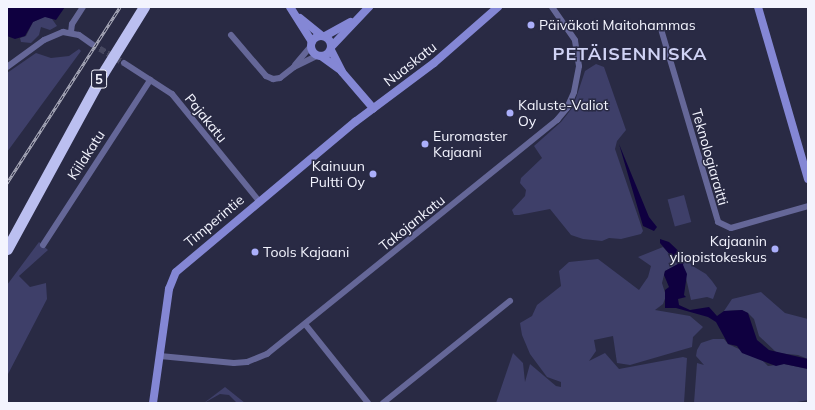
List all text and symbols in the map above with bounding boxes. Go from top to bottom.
place label: Päiväkoti Maitohammas [539,17,696,33]
marker: Päiväkoti Maitohammas [526,20,536,30]
street label: Nuaskatu [380,38,440,90]
district label: PETÄISENNISKA [552,43,708,65]
road number: 5 [91,68,107,90]
street label: Pajakatu [181,90,231,146]
place label: Kaluste-Valiot Oy [518,97,608,130]
street label: Teknologiaraitti [688,107,732,207]
marker: Kaluste-Valiot Oy [505,108,515,118]
street label: Kiilakatu [64,127,108,183]
place label: Euromaster Kajaani [433,128,507,160]
marker: Euromaster Kajaani [420,139,430,149]
place label: Kainuun Pultti Oy [310,158,365,190]
marker: Kainuun Pultti Oy [368,169,378,179]
street label: Timperintie [181,191,247,251]
street label: Takojankatu [376,192,448,254]
place label: Kajaanin yliopistokeskus [670,233,767,266]
place label: Tools Kajaani [263,244,349,260]
marker: Kajaanin yliopistokeskus [770,244,780,254]
marker: Tools Kajaani [250,247,260,257]

